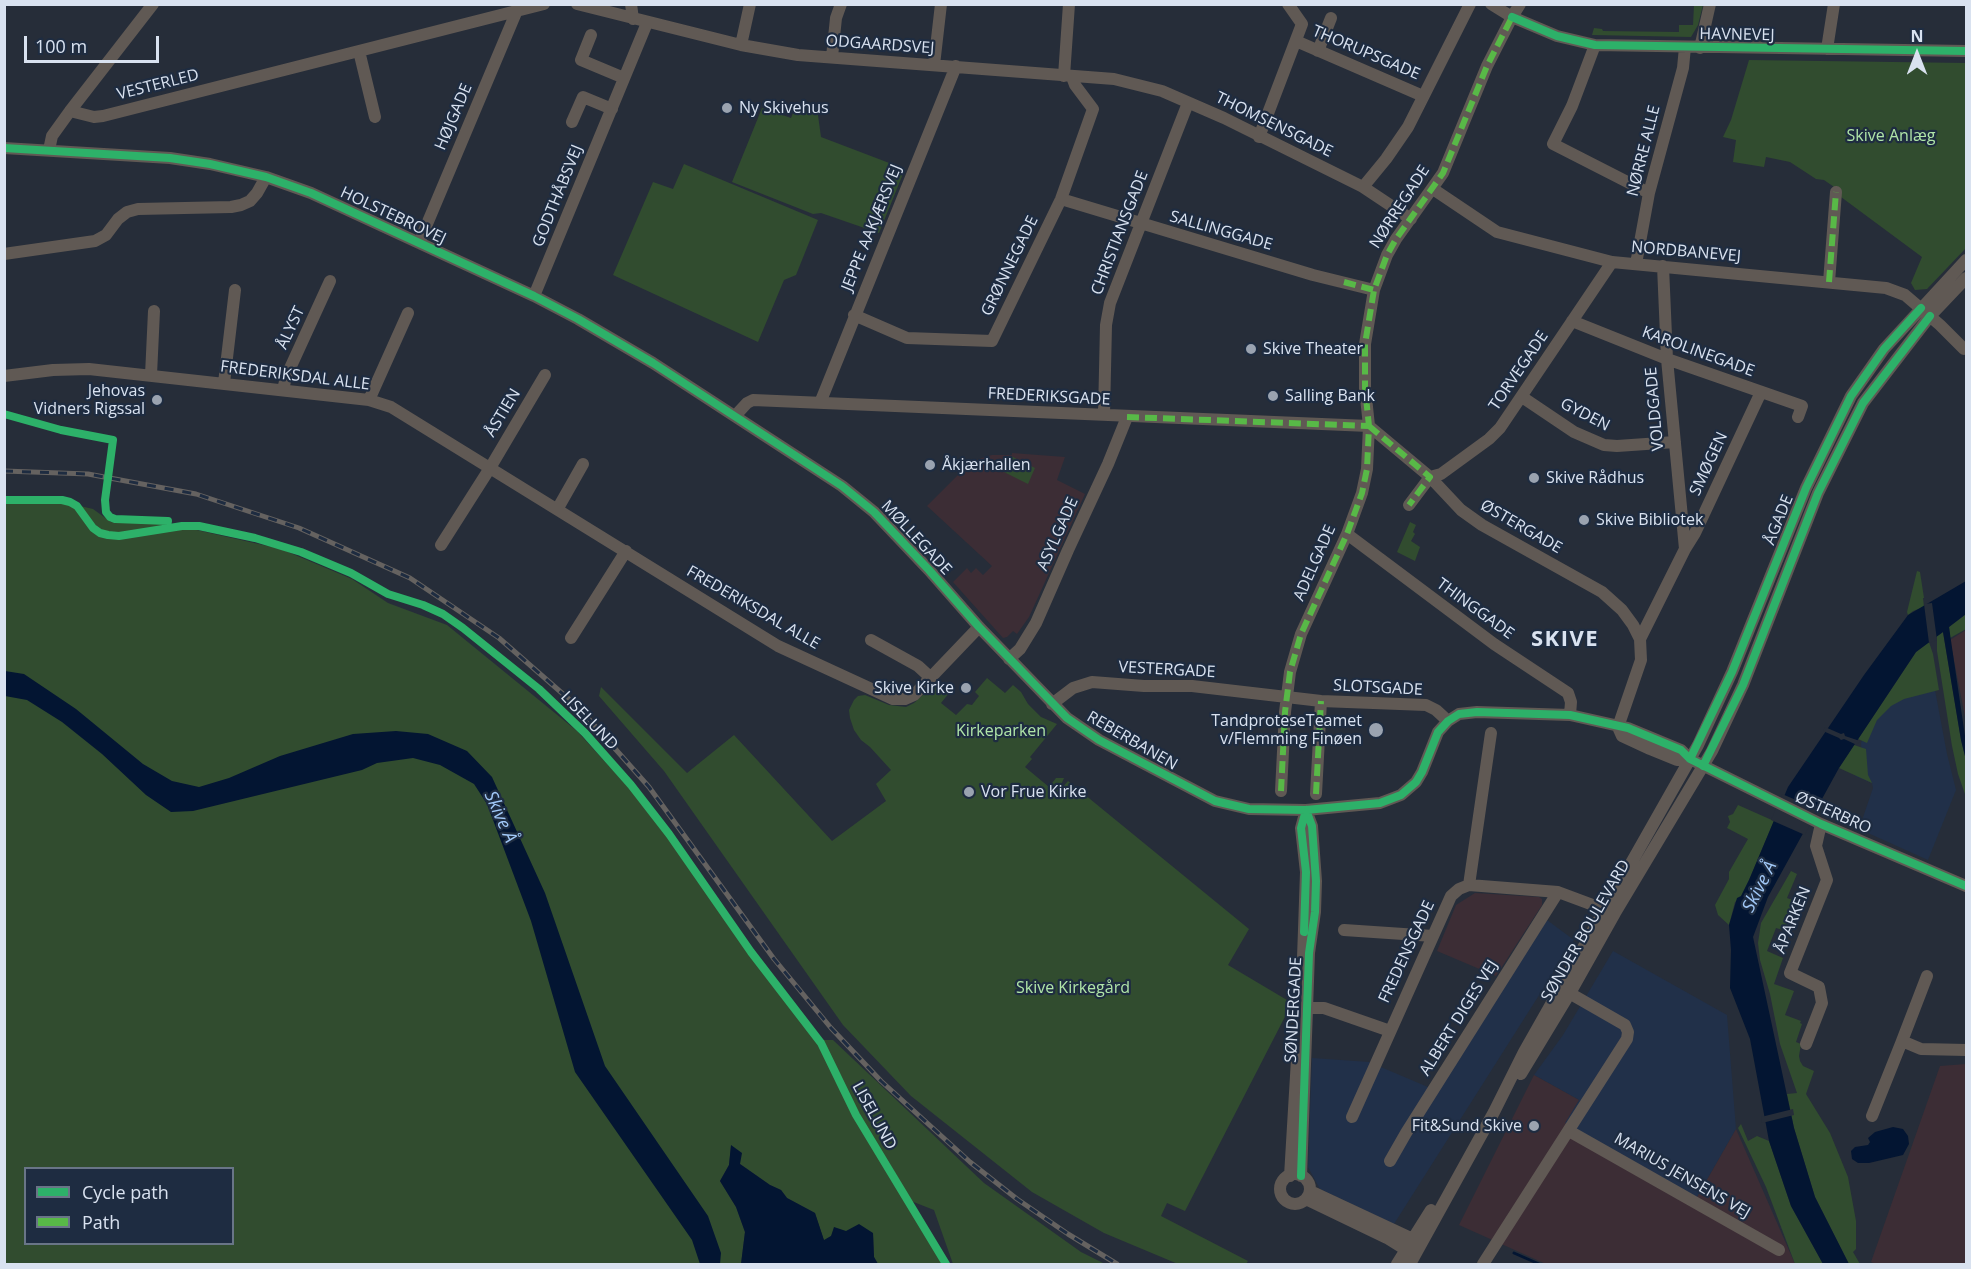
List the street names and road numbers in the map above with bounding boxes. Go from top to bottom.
street label: THORUPSGADE [1309,22,1423,84]
street label: HAVNEVEJ [1699,25,1775,45]
street label: ODGAARDSVEJ [825,32,935,58]
street label: VESTERLED [115,66,201,104]
street label: HØJGADE [431,81,477,153]
street label: THOMSENSGADE [1212,88,1336,162]
street label: NØRRE ALLE [1623,104,1665,198]
street label: GODTHÅBSVEJ [529,142,587,250]
street label: JEPPE AAKJÆRSVEJ [838,162,906,294]
street label: NØRREGADE [1366,162,1434,252]
street label: CHRISTIANSGADE [1087,168,1153,298]
street label: HOLSTEBROVEJ [337,183,449,249]
street label: SALLINGGADE [1167,207,1275,255]
street label: GRØNNEGADE [977,213,1043,319]
street label: NORDBANEVEJ [1630,238,1742,266]
street label: ÅLYST [273,304,309,352]
street label: KAROLINEGADE [1639,323,1757,381]
street label: TORVEGADE [1485,328,1553,414]
street label: FREDERIKSDAL ALLE [219,357,371,395]
street label: VOLDGADE [1642,366,1668,452]
street label: FREDERIKSGADE [987,384,1111,410]
street label: ÅSTIEN [481,385,525,441]
street label: GYDEN [1557,394,1613,436]
street label: SMØGEN [1686,429,1732,499]
street label: ÅGADE [1760,492,1798,548]
street label: ASYLGADE [1033,494,1083,574]
street label: ØSTERGADE [1477,496,1565,558]
street label: MØLLEGADE [877,497,955,579]
street label: ADELGADE [1290,522,1340,604]
street label: FREDERIKSDAL ALLE [683,562,823,654]
street label: THINGGADE [1433,574,1517,644]
street label: VESTERGADE [1118,658,1216,682]
street label: SLOTSGADE [1333,676,1423,700]
street label: LISELUND [556,688,622,754]
street label: REBERBANEN [1083,707,1181,775]
street label: ØSTERBRO [1792,788,1874,838]
street label: SØNDER BOULEVARD [1538,857,1634,1005]
street label: ÅPARKEN [1771,884,1815,956]
street label: FREDENSGADE [1375,898,1439,1006]
street label: SØNDERGADE [1282,957,1306,1063]
street label: ALBERT DIGES VEJ [1416,957,1502,1079]
street label: LISELUND [848,1079,900,1153]
street label: MARIUS JENSENS VEJ [1610,1129,1754,1223]

